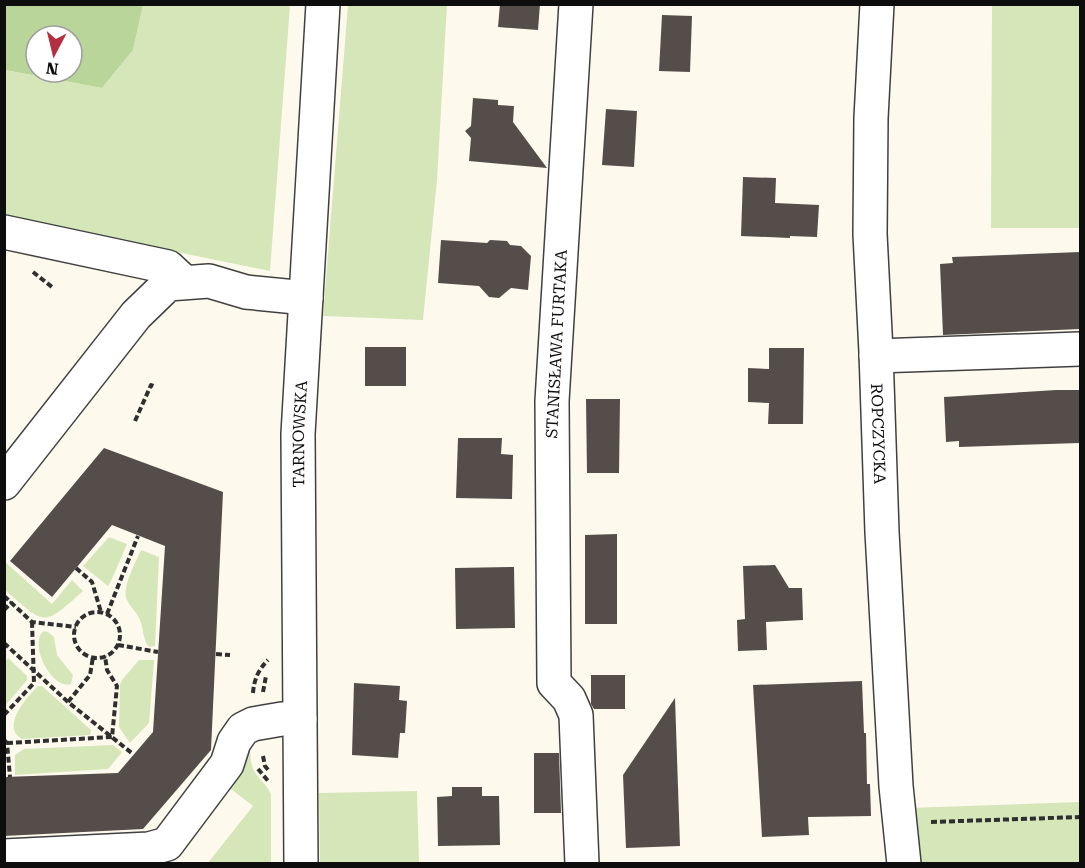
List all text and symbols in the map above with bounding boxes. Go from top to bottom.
north arrow [24,24,84,84]
text: N [45,58,60,79]
street label: STANISŁAWA FURTAKA [542,248,571,439]
street label: TARNOWSKA [289,379,311,488]
street label: ROPCZYCKA [867,383,889,485]

